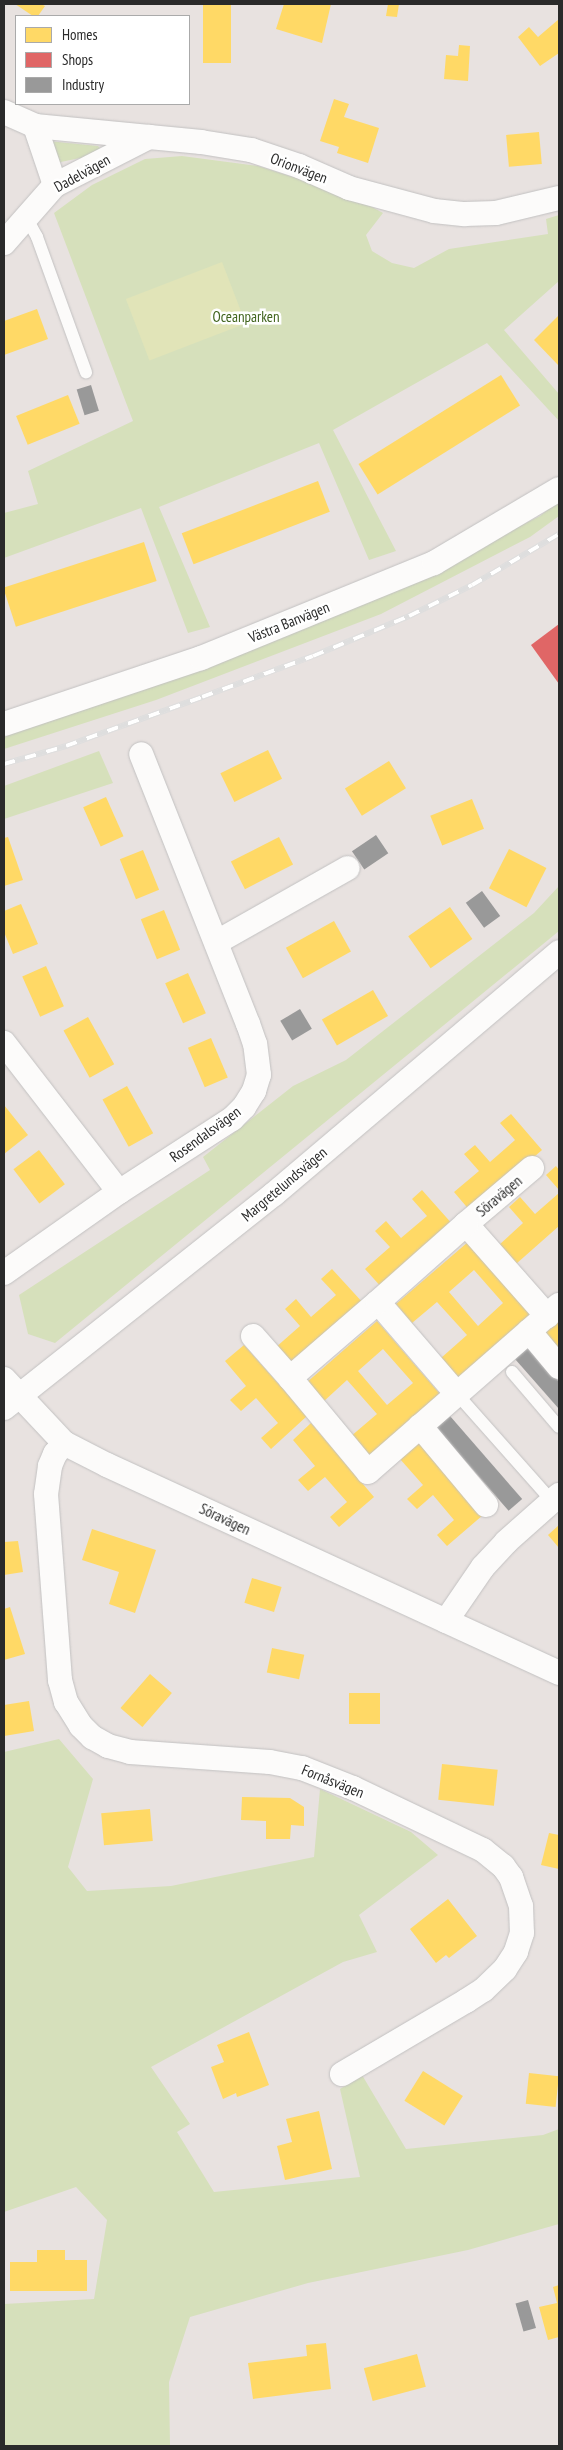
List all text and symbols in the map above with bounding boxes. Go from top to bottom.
legend [15,15,190,105]
text: Homes [62,25,98,44]
text: Shops [62,50,93,69]
text: Industry [62,75,104,94]
street label: Orionvägen [268,149,330,187]
street label: Dadelvägen [51,150,113,196]
park label: Oceanparken [212,308,280,326]
street label: Västra Banvägen [246,598,332,646]
street label: Rosendalsvägen [166,1102,244,1166]
street label: Margretelundsvägen [238,1143,330,1225]
street label: Söravägen [472,1172,526,1220]
street label: Söravägen [197,1499,253,1539]
street label: Fornåsvägen [299,1760,367,1802]

